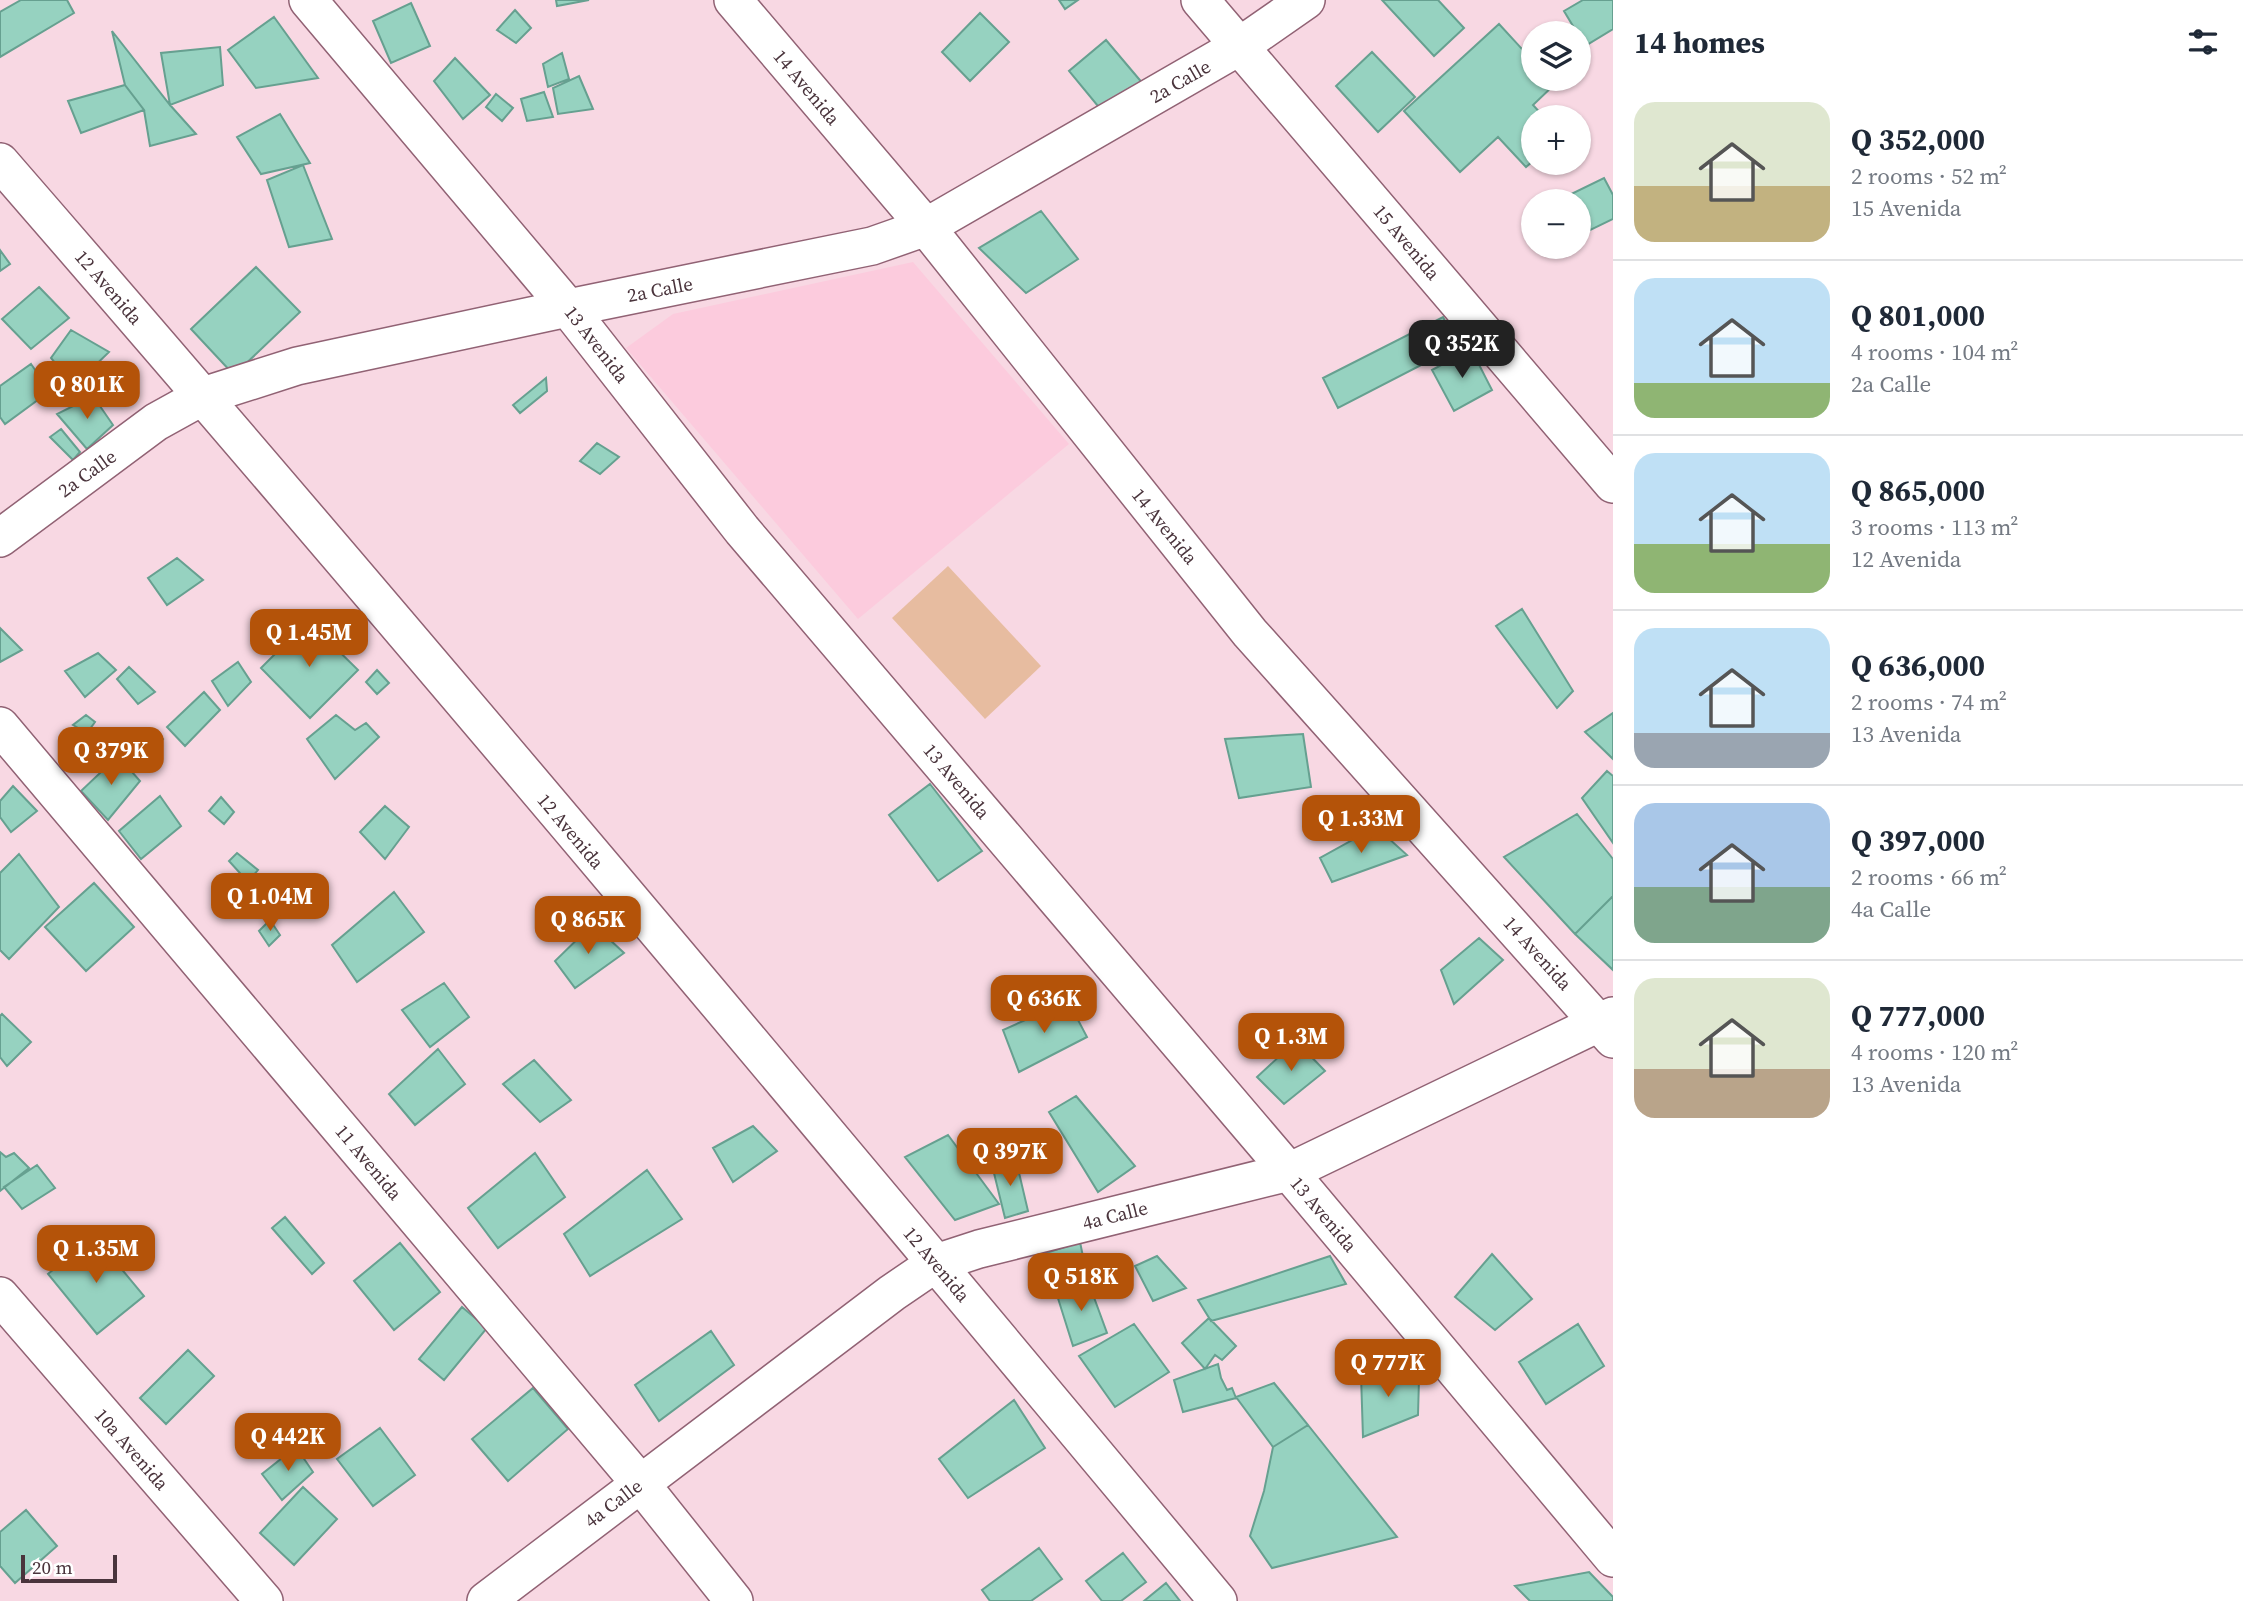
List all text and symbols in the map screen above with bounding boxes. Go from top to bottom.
map controls [1521,21,1591,259]
button: layers [1521,21,1591,91]
text: 14 homes [1634,22,1765,63]
icon: filters [2184,23,2222,61]
street label: 14 Avenida [768,44,846,131]
street label: 2a Calle [1145,53,1215,109]
button: + [1521,105,1591,175]
text: Q 352,000 [1851,119,1985,160]
icon: home [1690,130,1774,214]
text: 2 rooms · 52 m² [1851,160,2007,192]
button: − [1521,189,1591,259]
text: 15 Avenida [1851,192,1961,224]
street label: 15 Avenida [1368,199,1446,286]
street label: 12 Avenida [69,244,149,330]
street label: 2a Calle [625,270,695,308]
text: Q 801,000 [1851,295,1985,336]
street label: 13 Avenida [559,300,636,388]
icon: home [1690,306,1774,390]
pin: Q 352K [1405,320,1519,380]
text: Q 352K [1425,327,1499,359]
text: 4 rooms · 104 m² [1851,336,2018,368]
pin: Q 801K [30,362,144,421]
text: Q 801K [50,368,124,400]
text: 2a Calle [1851,368,1931,400]
street label: 2a Calle [53,443,121,503]
text: Q 865,000 [1851,470,1985,511]
icon: home [1690,481,1774,565]
street label: 14 Avenida [1126,482,1204,570]
text: 3 rooms · 113 m² [1851,511,2018,543]
text: 12 Avenida [1851,543,1961,575]
pin: Q 1.45M [244,610,374,669]
text: Q 1.45M [266,616,352,648]
text: Q 636,000 [1851,645,1985,686]
icon: home [1690,656,1774,740]
text: 2 rooms · 74 m² [1851,686,2007,718]
text: 13 Avenida [1851,718,1961,750]
pin: Q 379K [54,728,168,787]
text: Q 379K [74,734,148,766]
street label: 13 Avenida [918,738,996,825]
street label: 12 Avenida [532,788,610,875]
pin: Q 1.33M [1296,796,1426,855]
text: Q 1.33M [1318,802,1404,834]
text: Q 397,000 [1851,820,1985,861]
icon: home [1690,831,1774,915]
text: 2 rooms · 66 m² [1851,861,2007,893]
pin: Q 1.04M [205,874,335,933]
text: Q 1.04M [227,880,313,912]
text: 4a Calle [1851,893,1931,925]
pin: Q 865K [531,897,645,956]
text: Q 865K [551,903,625,935]
street label: 14 Avenida [1498,910,1578,996]
pin: Q 636K [987,976,1101,1035]
text: Q 636K [1007,982,1081,1014]
text: Q 777,000 [1851,995,1985,1036]
icon: home [1690,1006,1774,1090]
pin: Q 1.3M [1234,1014,1348,1073]
text: Q 1.3M [1254,1020,1328,1052]
text: 4 rooms · 120 m² [1851,1036,2018,1068]
text: 13 Avenida [1851,1068,1961,1100]
street label: 11 Avenida [330,1119,408,1206]
pin: Q 397K [953,1128,1067,1188]
text: Q 397K [973,1135,1047,1167]
street label: 13 Avenida [1285,1171,1363,1258]
street label: 4a Calle [1080,1194,1150,1236]
street label: 12 Avenida [898,1221,976,1308]
pin: Q 1.35M [31,1226,161,1285]
text: Q 1.35M [53,1232,139,1264]
pin: Q 518K [1024,1254,1138,1313]
text: Q 518K [1044,1260,1118,1292]
pin: Q 777K [1331,1340,1445,1399]
text: Q 777K [1351,1346,1425,1378]
street label: 10a Avenida [89,1402,175,1496]
pin: Q 442K [231,1414,345,1473]
text: Q 442K [251,1420,325,1452]
street label: 4a Calle [579,1473,647,1533]
scale bar [21,1552,117,1584]
text: 20 m [32,1554,73,1580]

